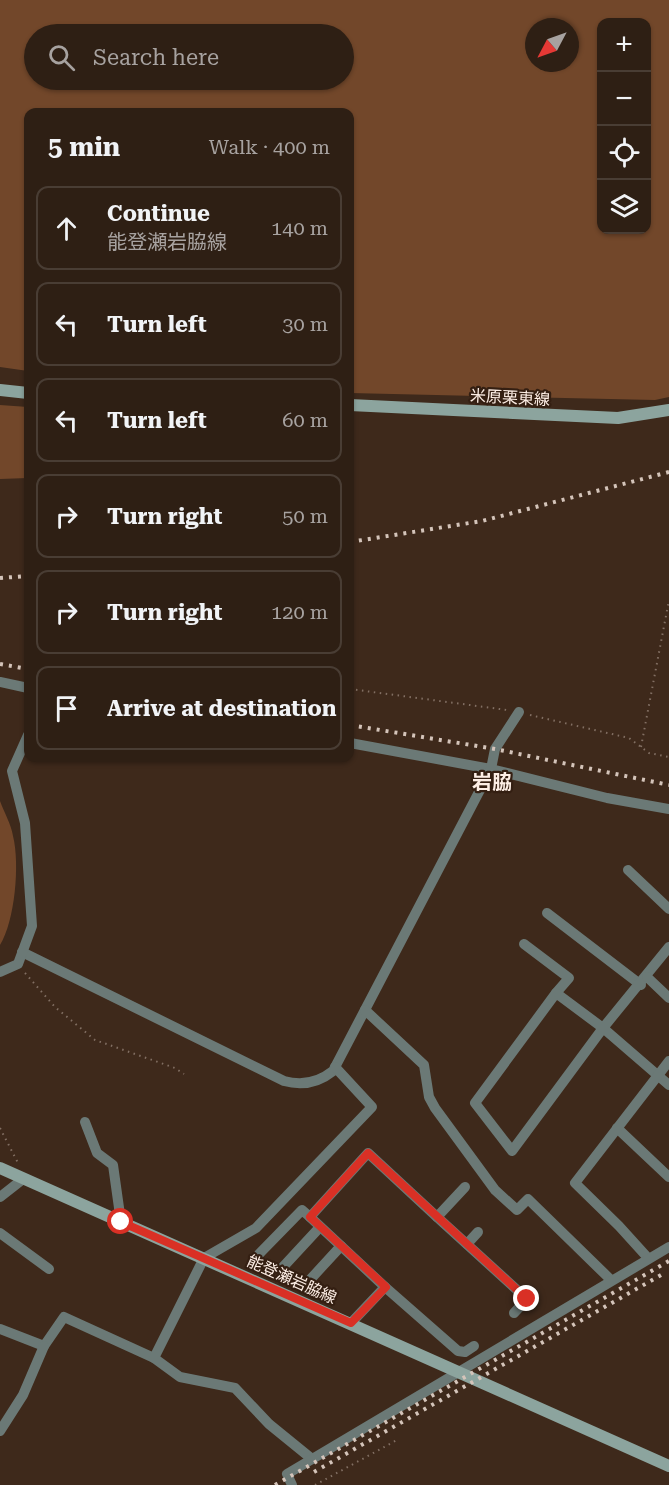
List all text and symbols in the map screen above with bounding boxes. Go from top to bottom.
north arrow [525,18,579,72]
map controls [597,18,651,234]
button: + [597,18,651,72]
search box [24,24,354,90]
icon: search [45,41,78,74]
text: Search here [93,45,219,70]
button: − [597,72,651,126]
button: locate [597,126,651,180]
text: 5 min [48,132,120,162]
text: Walk · 400 m [209,135,330,159]
button: layers [597,180,651,234]
text: Continue [107,201,210,226]
icon: ahead [50,212,83,245]
text: 140 m [271,216,328,240]
text: 能登瀬岩脇線 [107,230,227,254]
icon: left [50,308,83,341]
text: Turn left [107,312,207,337]
text: 30 m [282,312,328,336]
street label: 米原栗東線 [470,386,550,409]
icon: left [50,404,83,437]
text: Turn left [107,408,207,433]
text: 60 m [282,408,328,432]
icon: right [50,500,83,533]
text: Turn right [107,504,222,529]
text: 50 m [282,504,328,528]
icon: right [50,596,83,629]
text: Turn right [107,600,222,625]
text: 120 m [271,600,328,624]
icon: arrive [50,692,83,725]
text: Arrive at destination [107,696,336,721]
district label: 岩脇 [472,770,512,794]
route start [107,1208,133,1234]
street label: 能登瀬岩脇線 [244,1251,340,1308]
route end [513,1285,539,1311]

